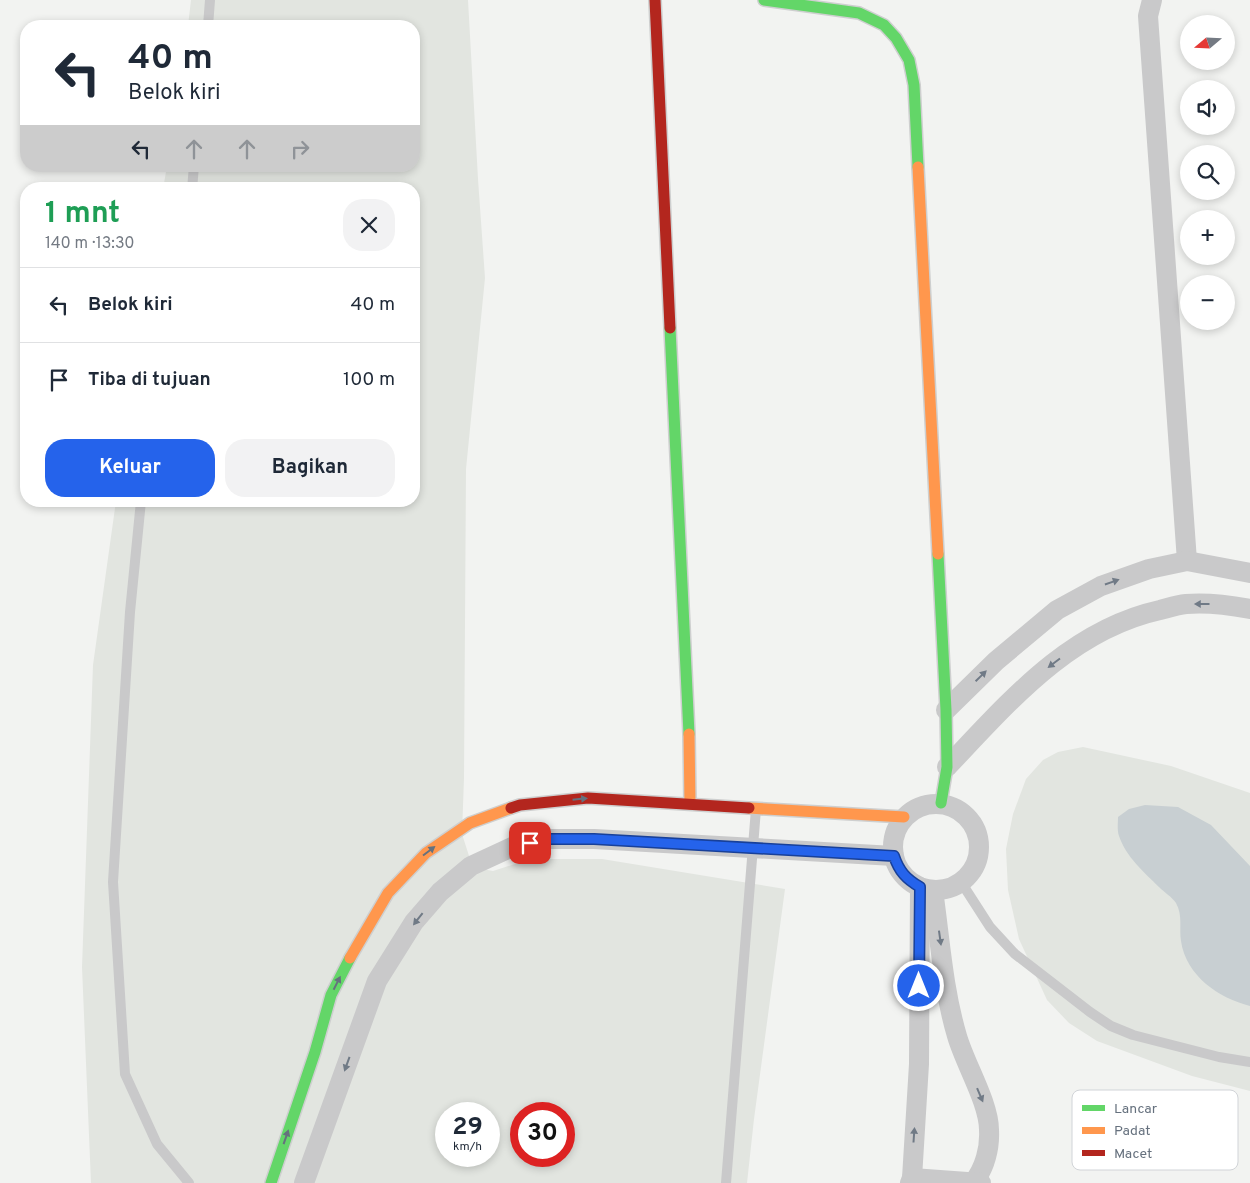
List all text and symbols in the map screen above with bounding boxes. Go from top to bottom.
north arrow [1180,15,1235,70]
map controls [1180,15,1235,330]
text: 40 m [128,37,213,81]
icon: left [45,40,110,105]
text: Belok kiri [128,80,221,107]
button: sound [1180,80,1235,135]
icon: left [127,135,155,163]
icon: ahead [180,135,208,163]
icon: ahead [233,135,261,163]
icon: right [286,135,314,163]
button: search [1180,145,1235,200]
text: 1 mnt [45,196,120,233]
button: close [343,199,395,251]
button: + [1180,210,1235,265]
text: 140 m · 13:30 [45,234,135,254]
button: − [1180,275,1235,330]
icon: left [45,291,73,319]
text: Belok kiri [88,293,173,317]
text: 40 m [350,293,395,317]
icon: arrive [45,366,73,394]
text: Tiba di tujuan [88,368,211,392]
text: 100 m [343,368,395,392]
button: Keluar [45,439,215,497]
button: Bagikan [225,439,395,497]
one-way arrow [1105,578,1120,586]
one-way arrow [1193,600,1209,608]
one-way arrow [1047,658,1061,668]
one-way arrow [974,670,986,682]
one-way arrow [572,795,588,803]
pin [509,822,551,864]
icon: arrive [516,829,544,857]
one-way arrow [423,846,436,856]
one-way arrow [412,912,423,925]
one-way arrow [936,931,944,947]
position arrow [892,959,944,1011]
one-way arrow [333,976,341,990]
one-way arrow [343,1057,351,1072]
one-way arrow [976,1088,984,1102]
legend [1072,1090,1238,1170]
text: Lancar [1114,1101,1158,1118]
speed limit sign: 30 [510,1102,575,1167]
text: 29 [452,1112,483,1144]
text: Padat [1114,1123,1150,1140]
one-way arrow [911,1126,919,1142]
one-way arrow [283,1129,291,1144]
text: km/h [453,1139,482,1155]
text: Macet [1114,1146,1152,1163]

